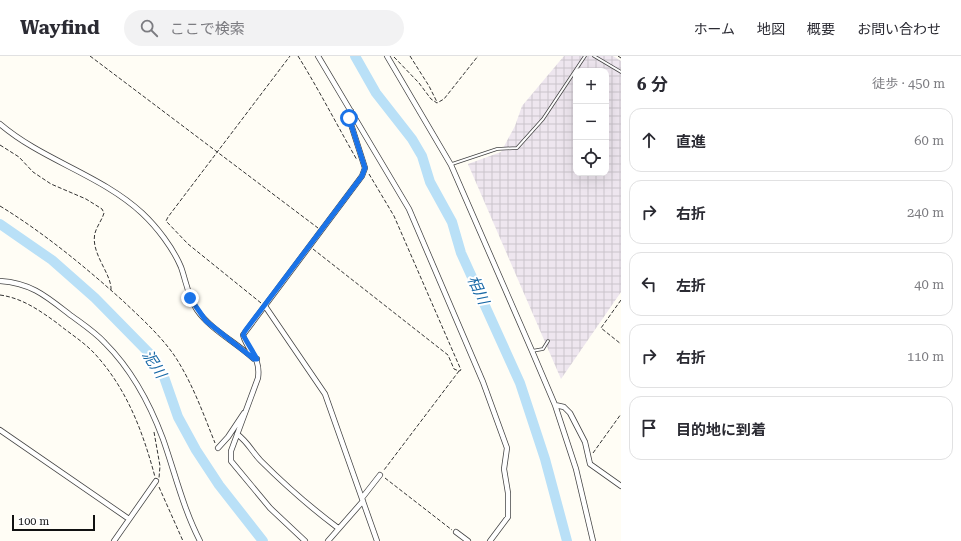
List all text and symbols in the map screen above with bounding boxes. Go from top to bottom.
search box [124,10,404,46]
text: Wayfind [20,16,100,39]
icon: search [138,17,160,39]
text: ここで検索 [170,20,245,38]
text: ホーム [693,21,735,37]
text: 地図 [757,21,785,37]
text: 概要 [807,21,835,37]
text: お問い合わせ [857,21,941,37]
map controls [573,68,609,176]
button: + [573,68,609,104]
text: 6 分 [637,74,668,94]
text: 徒歩 · 450 m [872,76,945,91]
button: − [573,104,609,140]
route start [340,109,358,127]
icon: ahead [638,129,660,151]
text: 直進 [676,133,706,151]
text: 60 m [914,133,944,148]
button: locate [573,140,609,176]
icon: right [638,201,660,223]
text: 右折 [676,205,706,223]
text: 240 m [907,205,944,220]
water label: 相川 [464,273,493,309]
icon: left [638,273,660,295]
text: 左折 [676,277,706,295]
text: 40 m [914,277,944,292]
route end [181,289,199,307]
icon: right [638,345,660,367]
water label: 泥川 [138,347,171,383]
text: 右折 [676,349,706,367]
text: 110 m [907,349,944,364]
icon: arrive [638,417,660,439]
text: 目的地に到着 [676,421,766,439]
scale bar [12,513,95,532]
text: 100 m [18,515,49,528]

